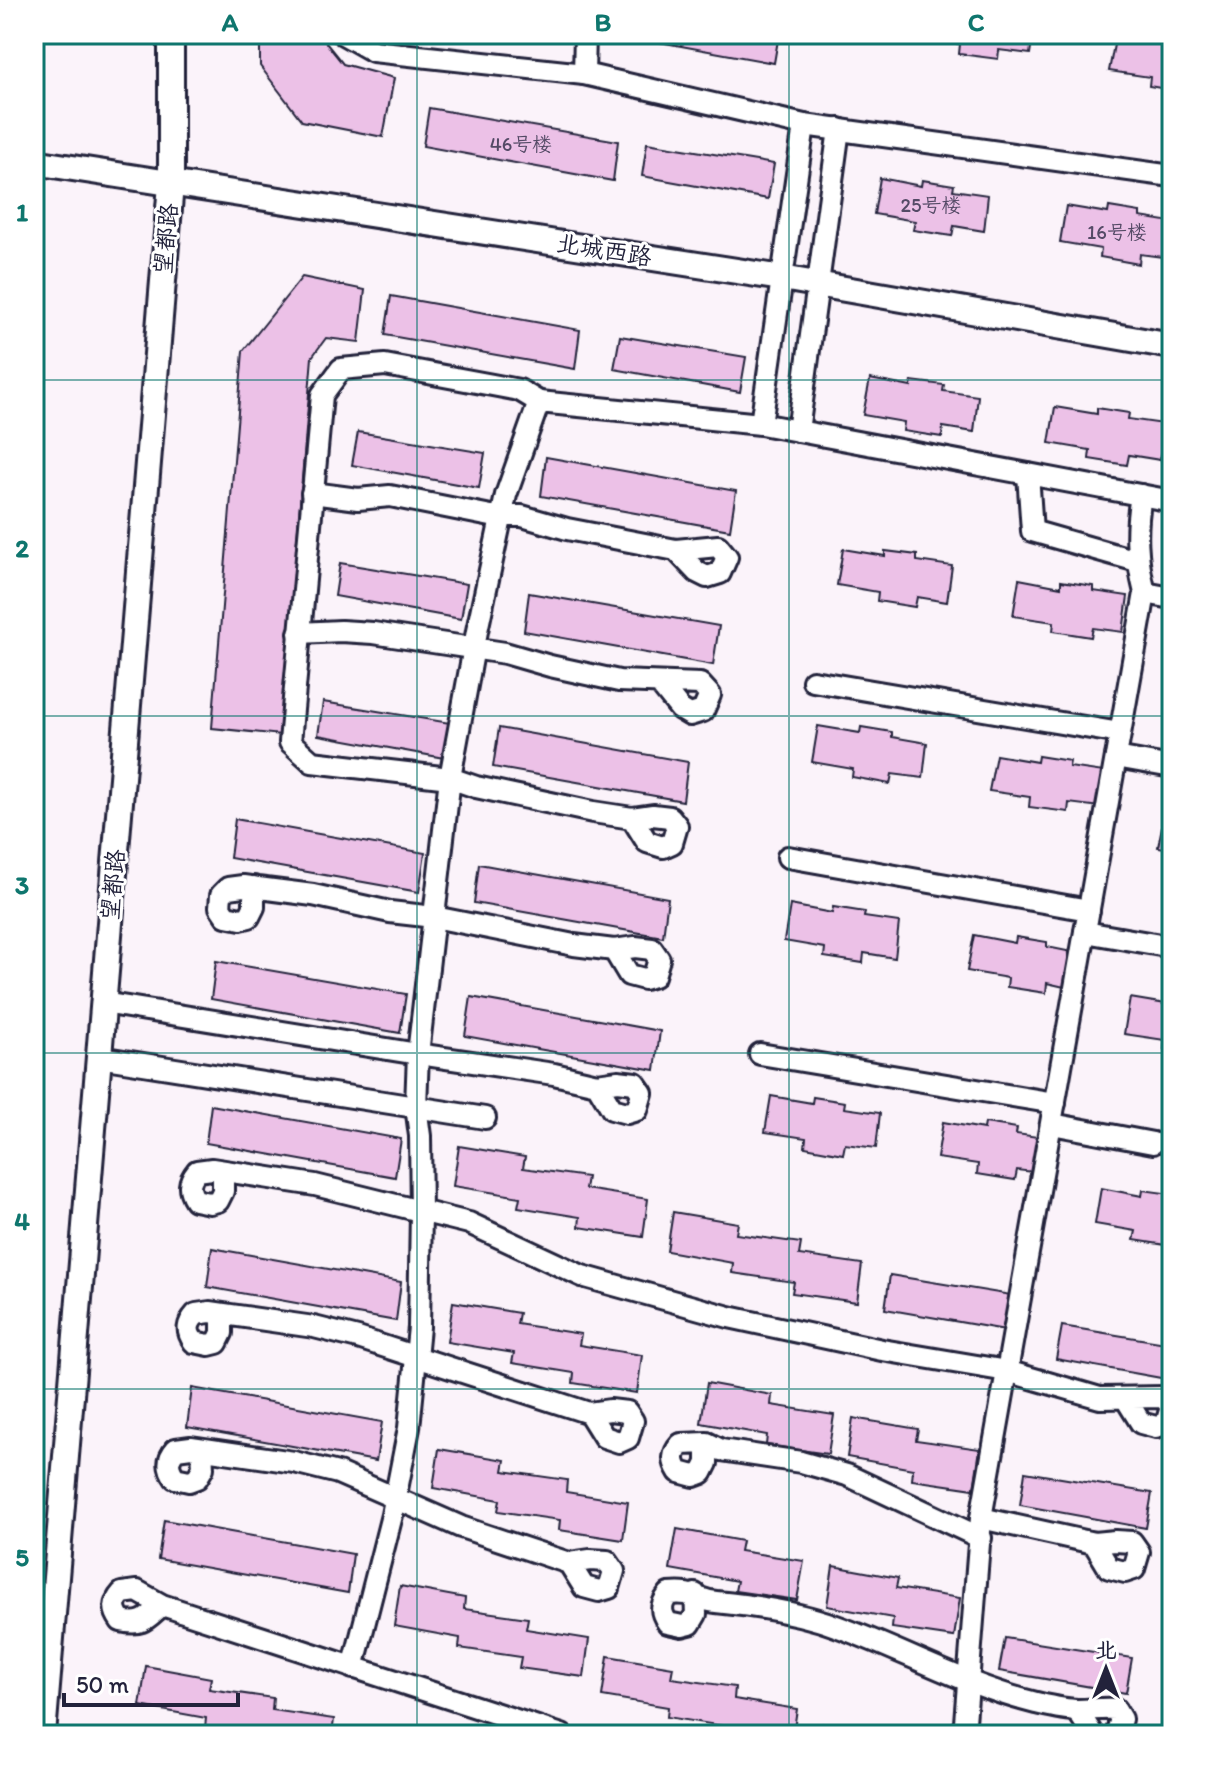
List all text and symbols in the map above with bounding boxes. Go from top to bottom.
text: A [221,6,239,38]
text: B [595,6,612,38]
text: C [968,6,985,38]
house number: 46号楼 [490,132,552,156]
house number: 25号楼 [900,193,962,217]
text: 1 [16,196,28,228]
street label: 望都路 [148,202,183,276]
house number: 16号楼 [1087,220,1147,244]
street label: 北城西路 [554,228,654,271]
text: 2 [15,532,29,564]
street label: 望都路 [95,848,130,922]
text: 3 [15,869,29,901]
text: 4 [14,1205,30,1237]
text: 5 [15,1541,29,1573]
north arrow [1066,1629,1146,1709]
text: 北 [1095,1636,1117,1663]
scale bar [64,1657,238,1707]
text: 50 m [76,1670,129,1699]

